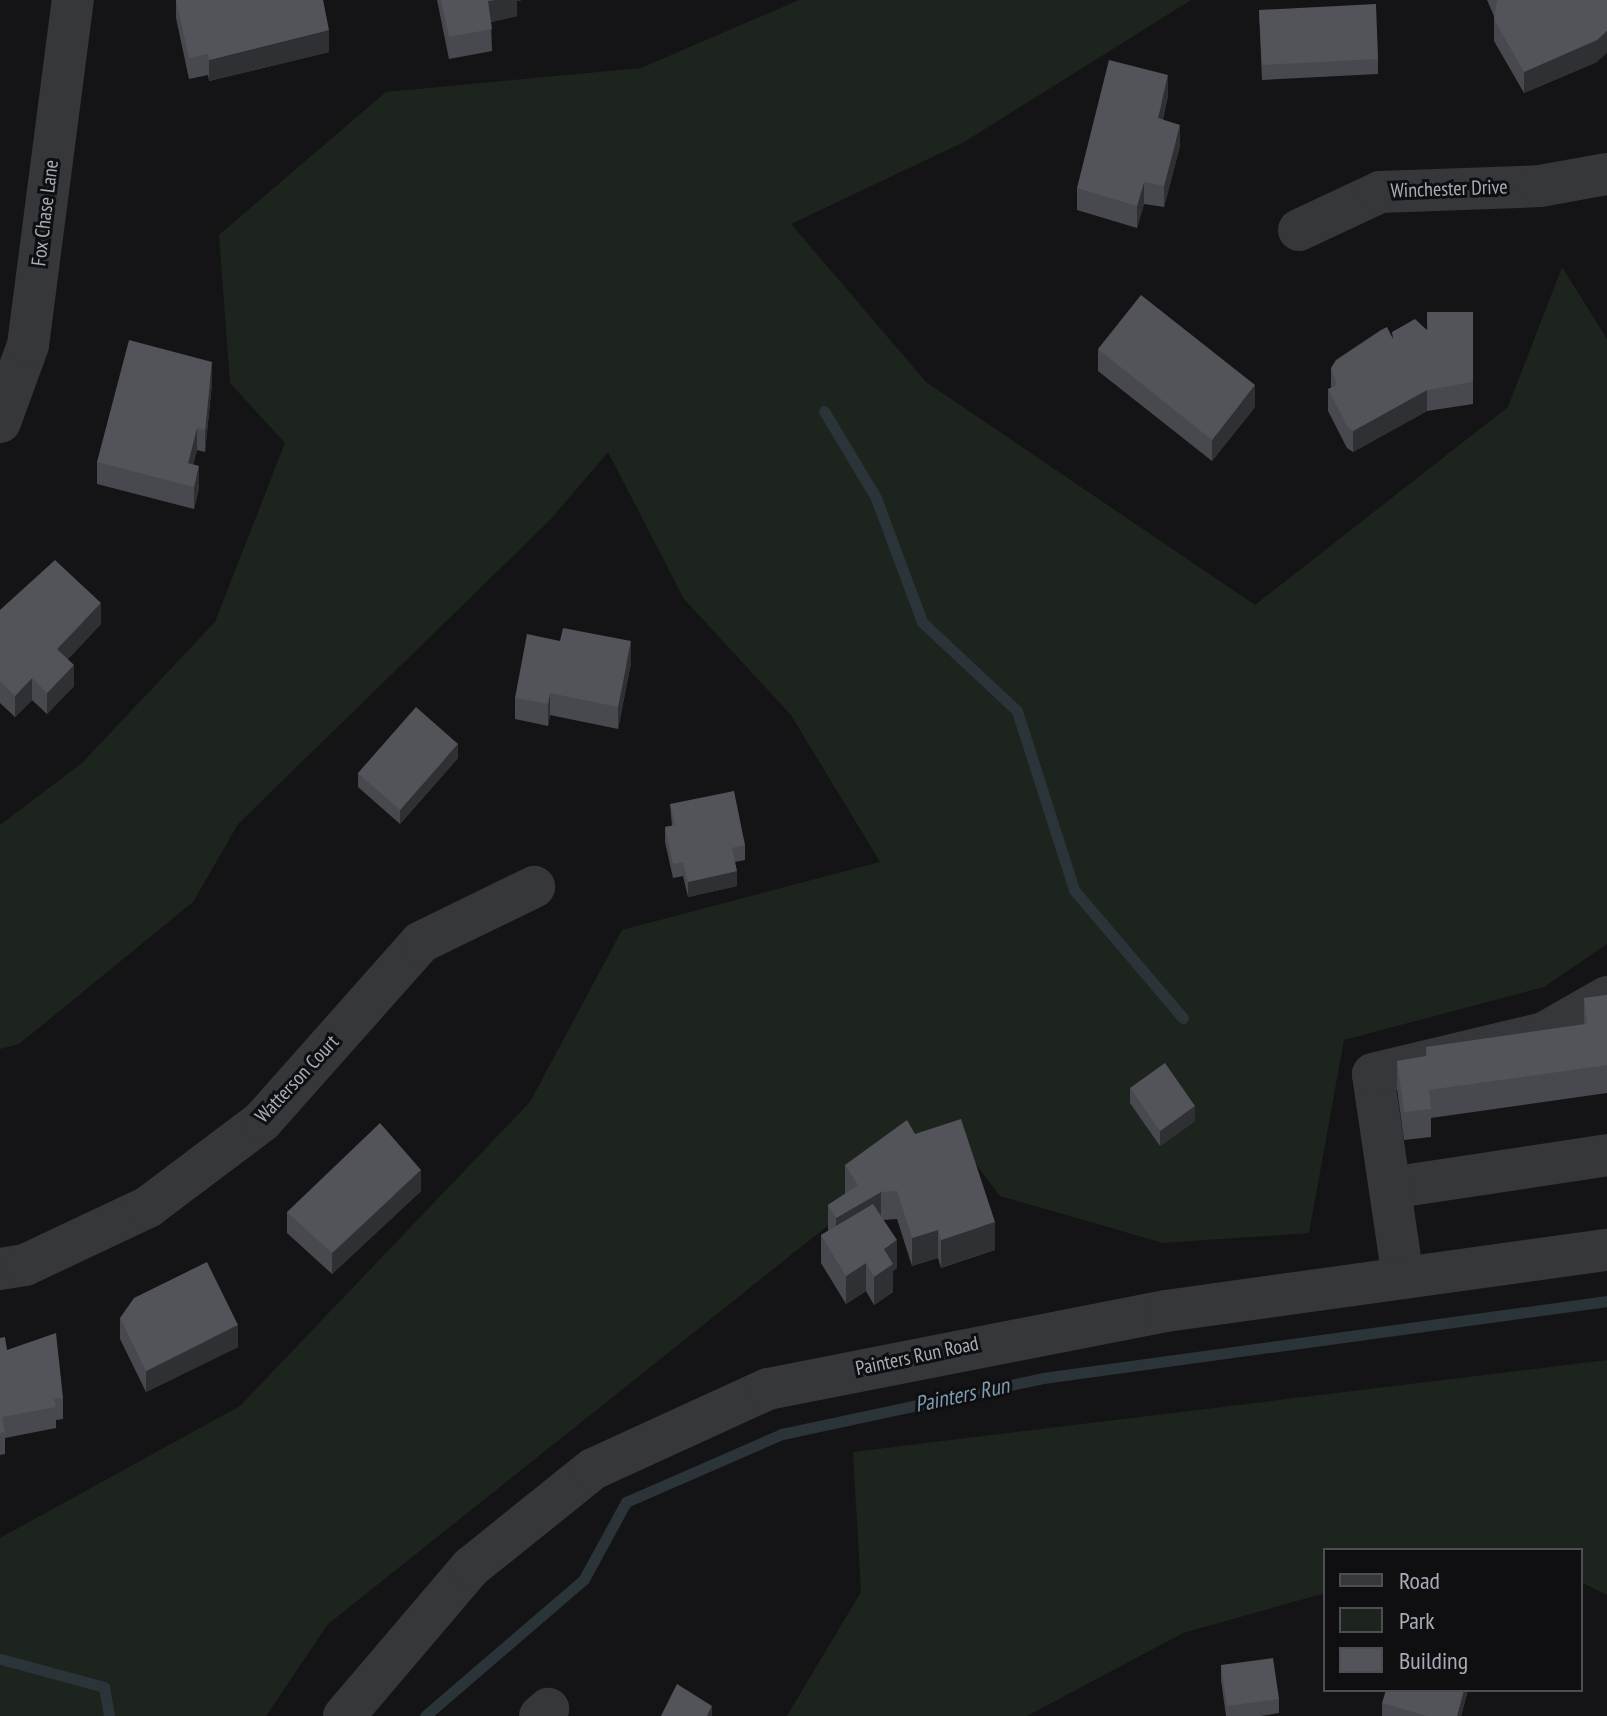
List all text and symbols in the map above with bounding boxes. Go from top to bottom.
street label: Fox Chase Lane [27,158,63,268]
street label: Winchester Drive [1390,175,1508,203]
street label: Watterson Court [250,1030,344,1128]
street label: Painters Run Road [853,1331,981,1381]
water label: Painters Run [913,1372,1011,1418]
legend [1323,1548,1583,1692]
text: Road [1399,1565,1440,1596]
text: Park [1399,1605,1435,1636]
text: Building [1399,1645,1468,1676]

